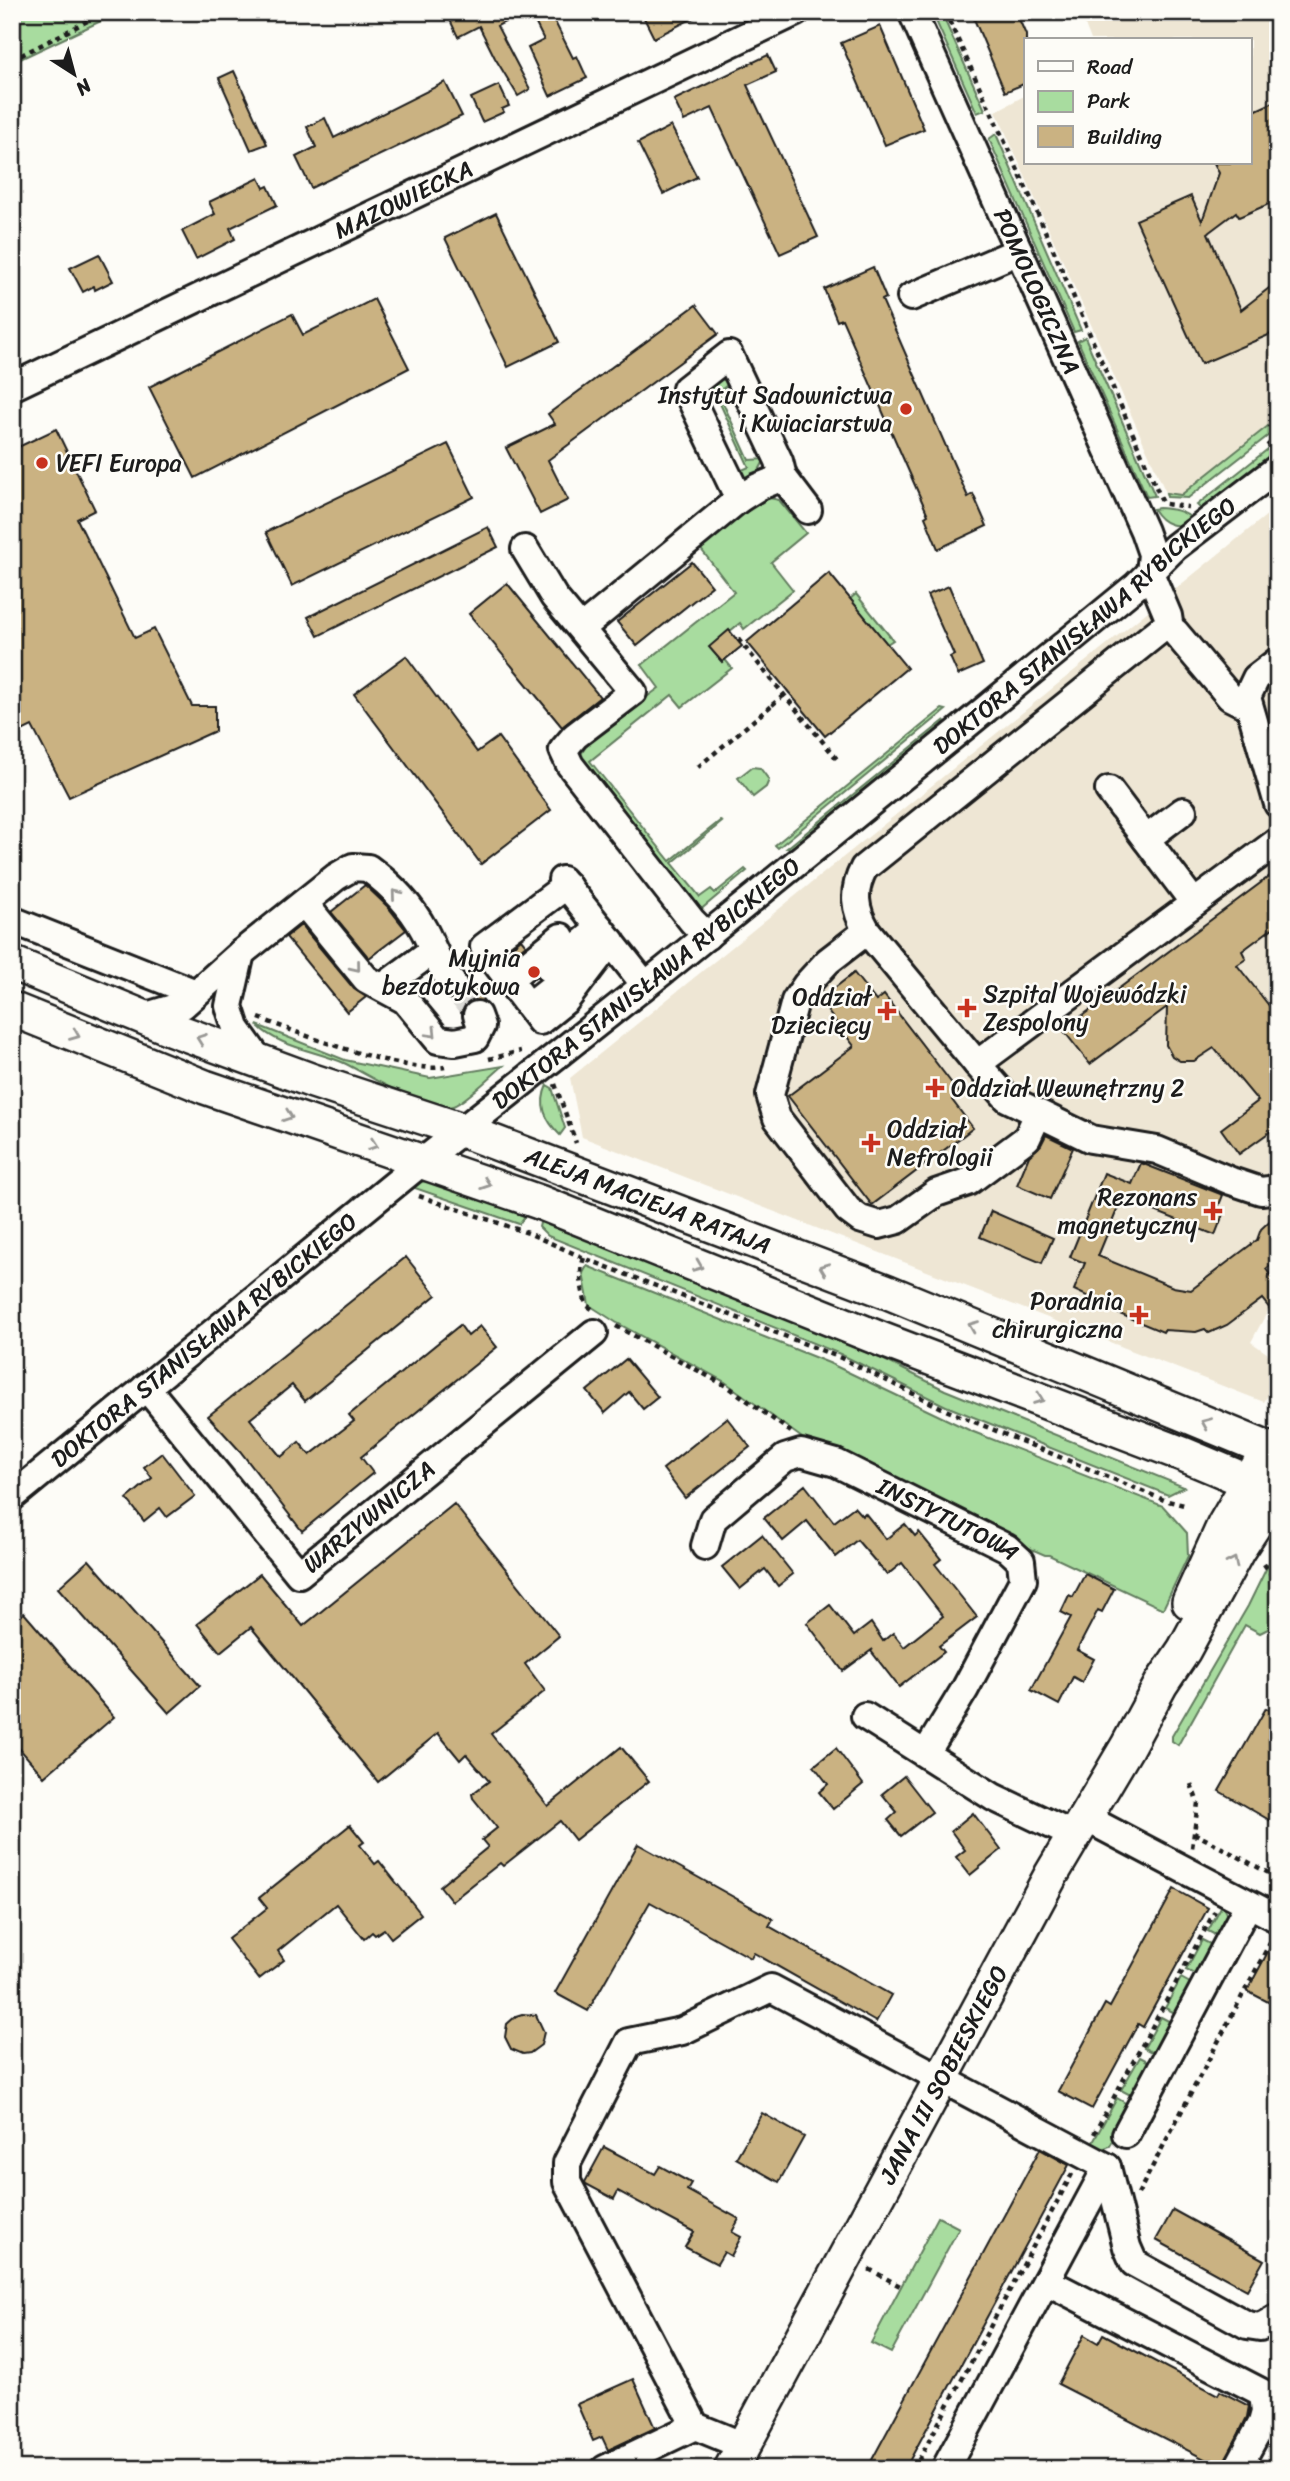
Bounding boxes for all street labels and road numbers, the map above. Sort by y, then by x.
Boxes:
street label: MAZOWIECKA [327,148,480,251]
street label: POMOLOGICZNA [981,201,1092,381]
street label: DOKTORA STANISŁAWA RYBICKIEGO [923,486,1246,766]
street label: DOKTORA STANISŁAWA RYBICKIEGO [482,846,810,1121]
street label: ALEJA MACIEJA RATAJA [518,1134,777,1267]
street label: DOKTORA STANISŁAWA RYBICKIEGO [41,1201,367,1479]
street label: WARZYWNICZA [293,1449,445,1584]
street label: INSTYTUTOWA [869,1465,1030,1571]
street label: JANA III SOBIESKIEGO [867,1957,1020,2193]

